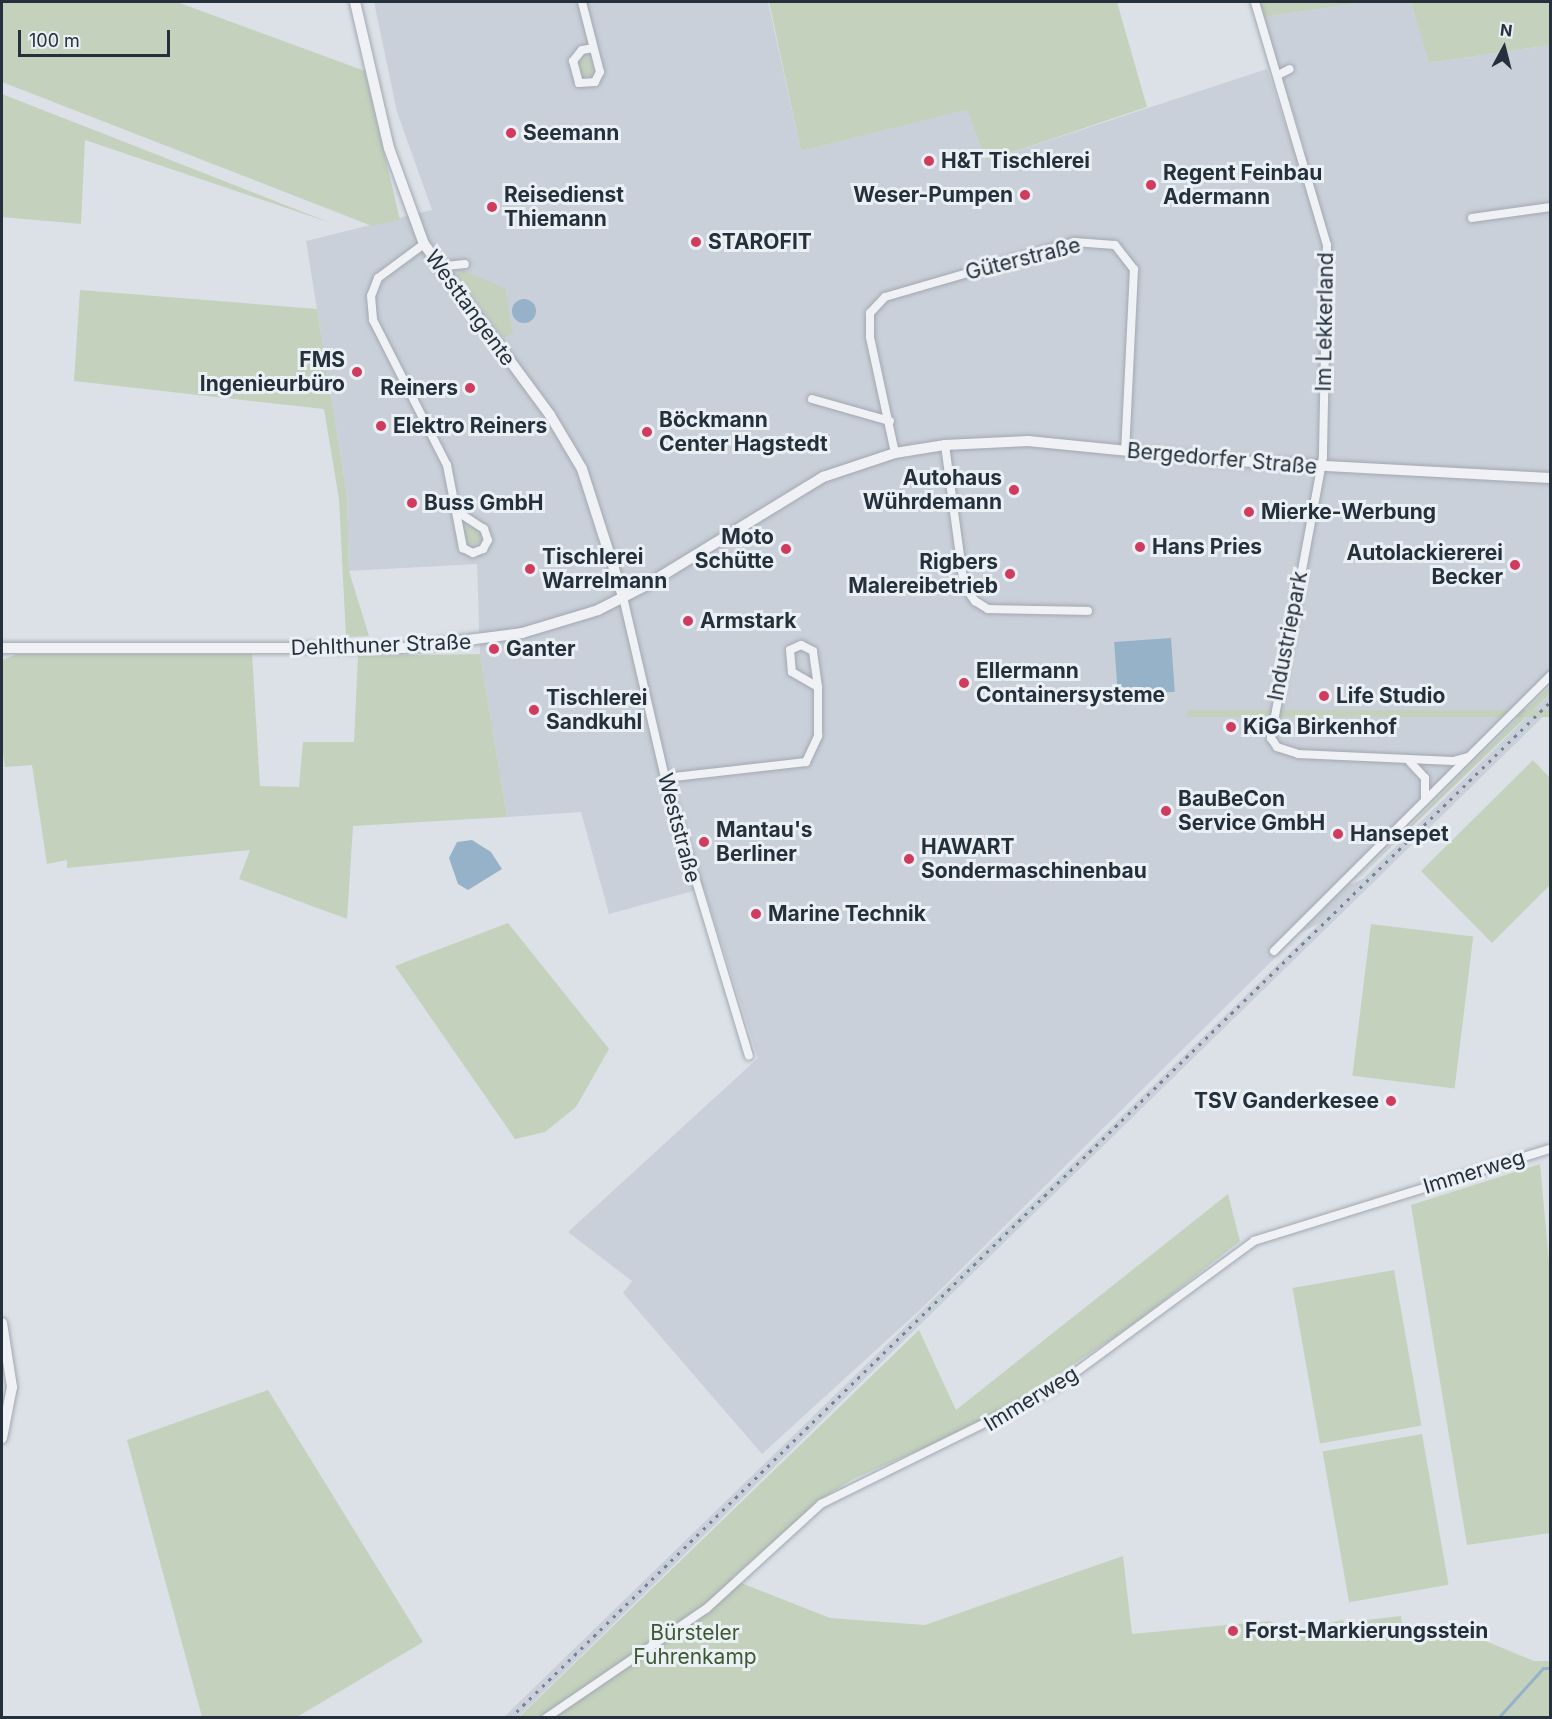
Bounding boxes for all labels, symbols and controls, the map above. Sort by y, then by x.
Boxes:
scale bar [21,18,172,56]
north arrow [1474,18,1534,78]
text: N [1499,19,1513,41]
text: 100 m [29,30,80,51]
place label: Seemann [523,120,619,146]
marker: Seemann [504,126,518,140]
place label: H&T Tischlerei [941,148,1090,174]
marker: H&T Tischlerei [922,154,936,168]
place label: Regent Feinbau Adermann [1163,160,1322,210]
marker: Regent Feinbau Adermann [1144,178,1158,192]
place label: Reisedienst Thiemann [504,182,624,232]
place label: Weser-Pumpen [853,182,1013,208]
marker: Weser-Pumpen [1018,188,1032,202]
marker: Reisedienst Thiemann [485,200,499,214]
place label: STAROFIT [708,229,812,255]
street label: Güterstraße [963,233,1083,285]
marker: STAROFIT [689,235,703,249]
street label: Westtangente [420,245,520,371]
street label: Im Lekkerland [1311,252,1339,392]
place label: FMS Ingenieurbüro [200,347,345,397]
marker: FMS Ingenieurbüro [350,365,364,379]
place label: Reiners [380,375,458,401]
marker: Reiners [463,381,477,395]
place label: Böckmann Center Hagstedt [659,407,828,457]
place label: Elektro Reiners [393,413,547,439]
marker: Elektro Reiners [374,419,388,433]
marker: Böckmann Center Hagstedt [640,425,654,439]
street label: Bergedorfer Straße [1126,438,1318,480]
place label: Autohaus Wührdemann [863,465,1002,515]
marker: Autohaus Wührdemann [1007,483,1021,497]
place label: Buss GmbH [424,490,543,516]
marker: Buss GmbH [405,496,419,510]
place label: Mierke-Werbung [1261,499,1436,525]
marker: Mierke-Werbung [1242,505,1256,519]
place label: Moto Schütte [695,524,774,574]
place label: Hans Pries [1152,534,1262,560]
marker: Hans Pries [1133,540,1147,554]
place label: Autolackiererei Becker [1346,540,1503,590]
marker: Moto Schütte [779,542,793,556]
place label: Tischlerei Warrelmann [542,544,667,594]
place label: Rigbers Malereibetrieb [848,549,998,599]
marker: Autolackiererei Becker [1508,558,1522,572]
marker: Tischlerei Warrelmann [523,562,537,576]
marker: Rigbers Malereibetrieb [1003,567,1017,581]
street label: Industriepark [1263,569,1313,703]
place label: Armstark [700,608,796,634]
marker: Armstark [681,614,695,628]
street label: Dehlthuner Straße [290,629,472,661]
place label: Ganter [506,636,576,662]
marker: Ganter [487,642,501,656]
place label: Ellermann Containersysteme [976,658,1165,708]
marker: Ellermann Containersysteme [957,676,971,690]
place label: Life Studio [1336,683,1445,709]
place label: Tischlerei Sandkuhl [546,685,647,735]
marker: Life Studio [1317,689,1331,703]
marker: Tischlerei Sandkuhl [527,703,541,717]
place label: KiGa Birkenhof [1243,714,1397,740]
marker: KiGa Birkenhof [1224,720,1238,734]
street label: Weststraße [652,770,706,886]
place label: BauBeCon Service GmbH [1178,786,1325,836]
marker: BauBeCon Service GmbH [1159,804,1173,818]
place label: Mantau's Berliner [716,817,813,867]
place label: Hansepet [1350,821,1449,847]
marker: Hansepet [1331,827,1345,841]
place label: HAWART Sondermaschinenbau [921,834,1147,884]
marker: Mantau's Berliner [697,835,711,849]
marker: HAWART Sondermaschinenbau [902,852,916,866]
place label: Marine Technik [768,901,926,927]
marker: Marine Technik [749,907,763,921]
place label: TSV Ganderkesee [1194,1088,1379,1114]
marker: TSV Ganderkesee [1384,1094,1398,1108]
street label: Immerweg [1420,1145,1528,1199]
street label: Immerweg [980,1361,1082,1437]
place label: Forst-Markierungsstein [1245,1618,1488,1644]
park label: Bürsteler Fuhrenkamp [633,1620,757,1670]
marker: Forst-Markierungsstein [1226,1624,1240,1638]

